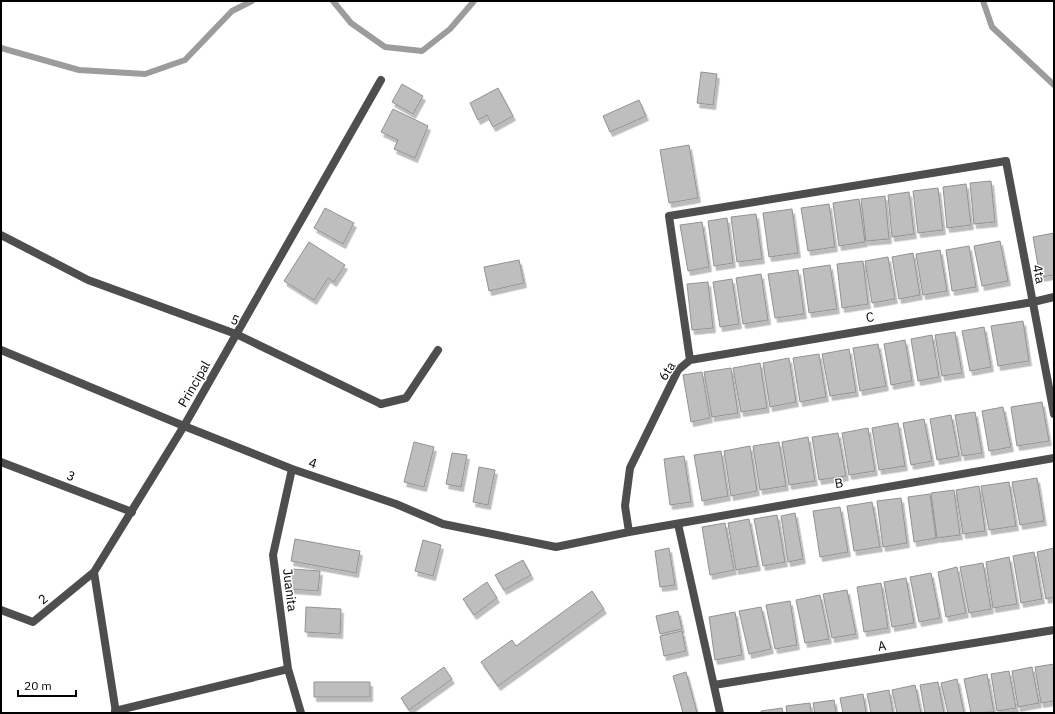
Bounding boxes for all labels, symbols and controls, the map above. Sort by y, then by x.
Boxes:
street label: 4ta [1029,263,1049,285]
street label: C [865,308,875,326]
street label: 5 [228,311,242,329]
street label: Principal [174,357,214,410]
street label: 6ta [655,358,679,384]
street label: 4 [307,454,320,472]
street label: 3 [64,467,78,485]
street label: B [833,474,845,492]
street label: Juanita [279,568,301,612]
street label: 2 [35,590,51,608]
street label: A [877,637,888,655]
scale bar [18,672,76,698]
text: 20 m [24,678,52,693]

